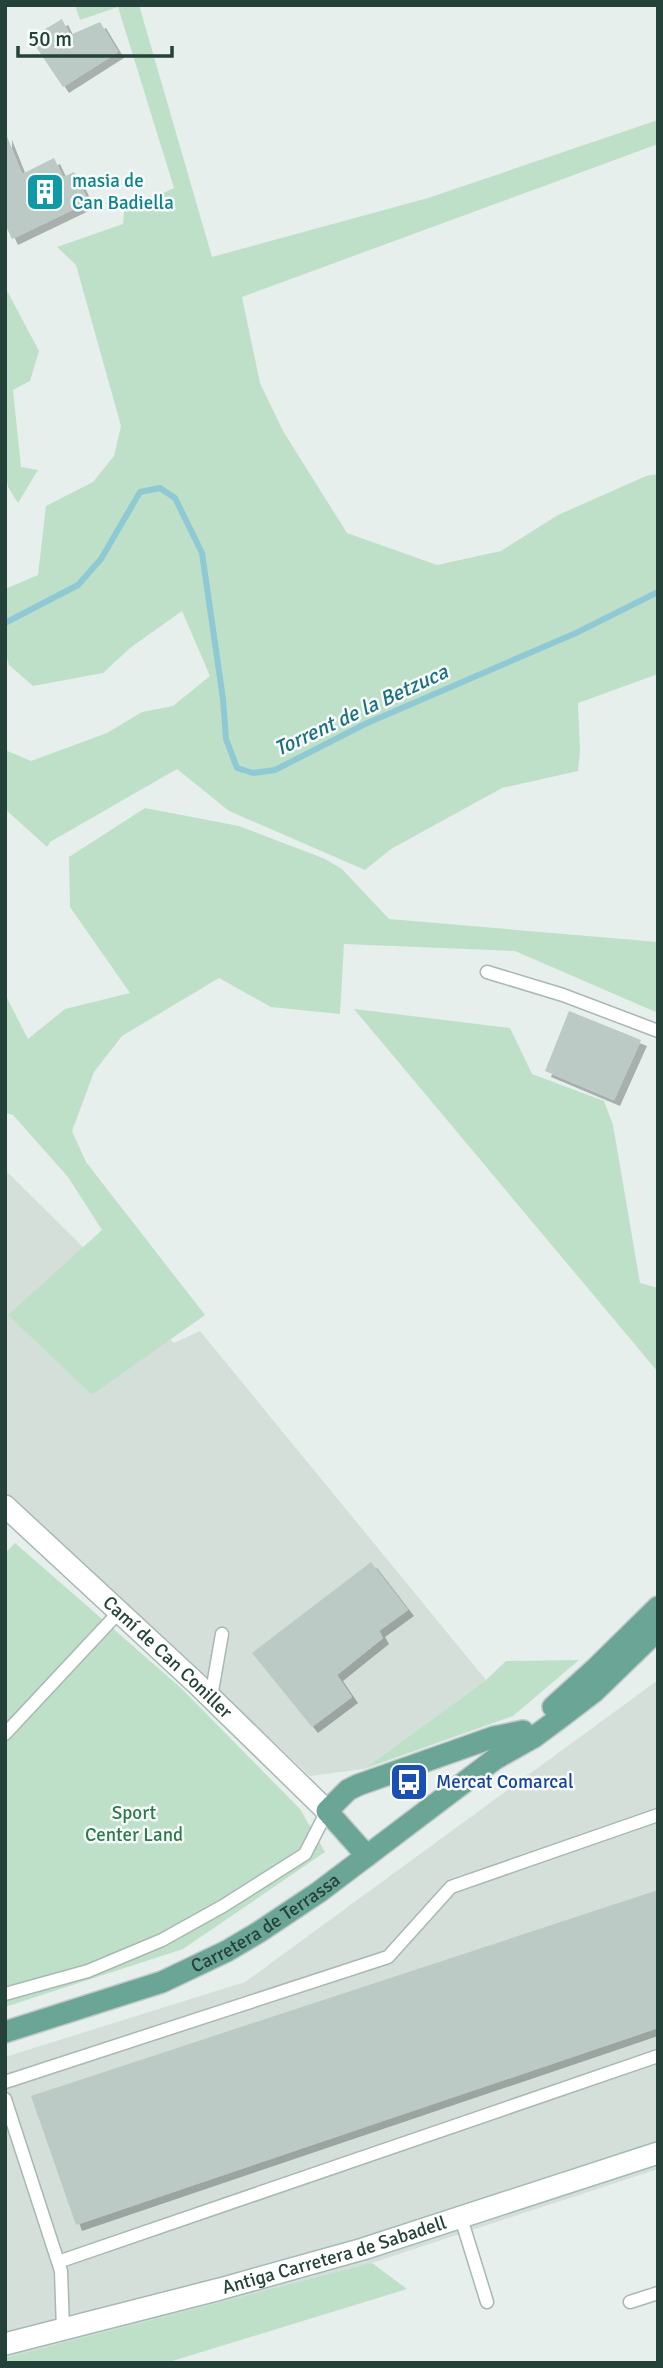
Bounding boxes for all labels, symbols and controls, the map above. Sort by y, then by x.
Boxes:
scale bar [18,14,172,58]
text: 50 m [28,26,72,52]
place label: masia de Can Badiella [72,169,174,215]
building icon: masia de Can Badiella [24,171,66,213]
water label: Torrent de la Betzuca [270,658,453,762]
street label: Camí de Can Coniller [98,1591,237,1724]
bus stop icon: Mercat Comarcal [388,1761,430,1803]
place label: Mercat Comarcal [436,1770,574,1794]
park label: Sport Center Land [85,1801,183,1847]
street label: Carretera de Terrassa [187,1868,345,1978]
street label: Antiga Carretera de Sabadell [219,2211,449,2300]

